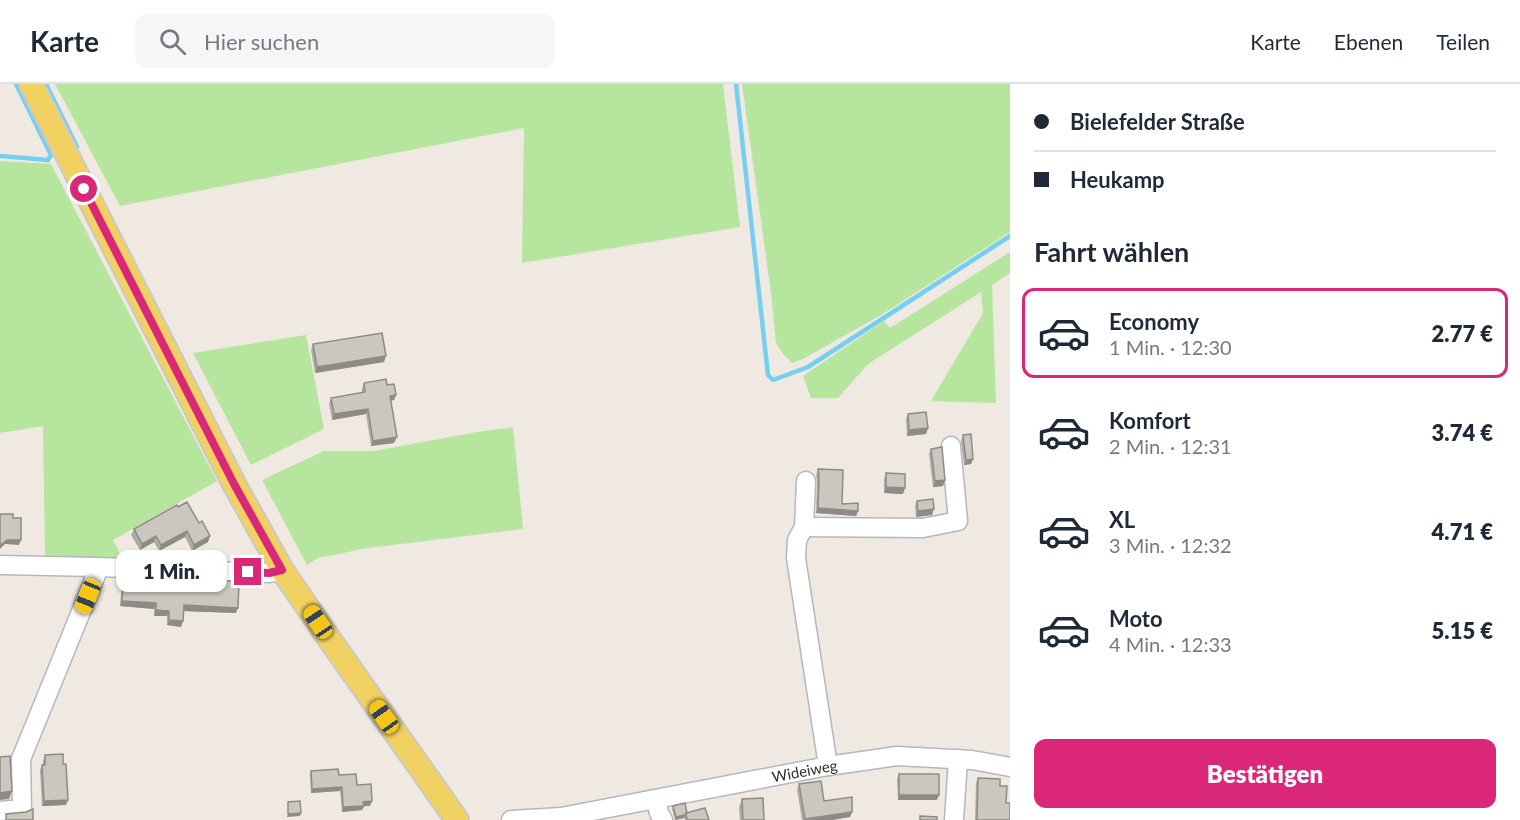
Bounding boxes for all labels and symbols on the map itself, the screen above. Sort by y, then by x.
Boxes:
route start [70,175,97,202]
callout: 1 Min. [116,551,227,593]
route end [234,558,261,585]
car [73,576,103,616]
car [300,602,336,642]
car [366,697,402,737]
street label: Wideiweg [770,756,839,786]

